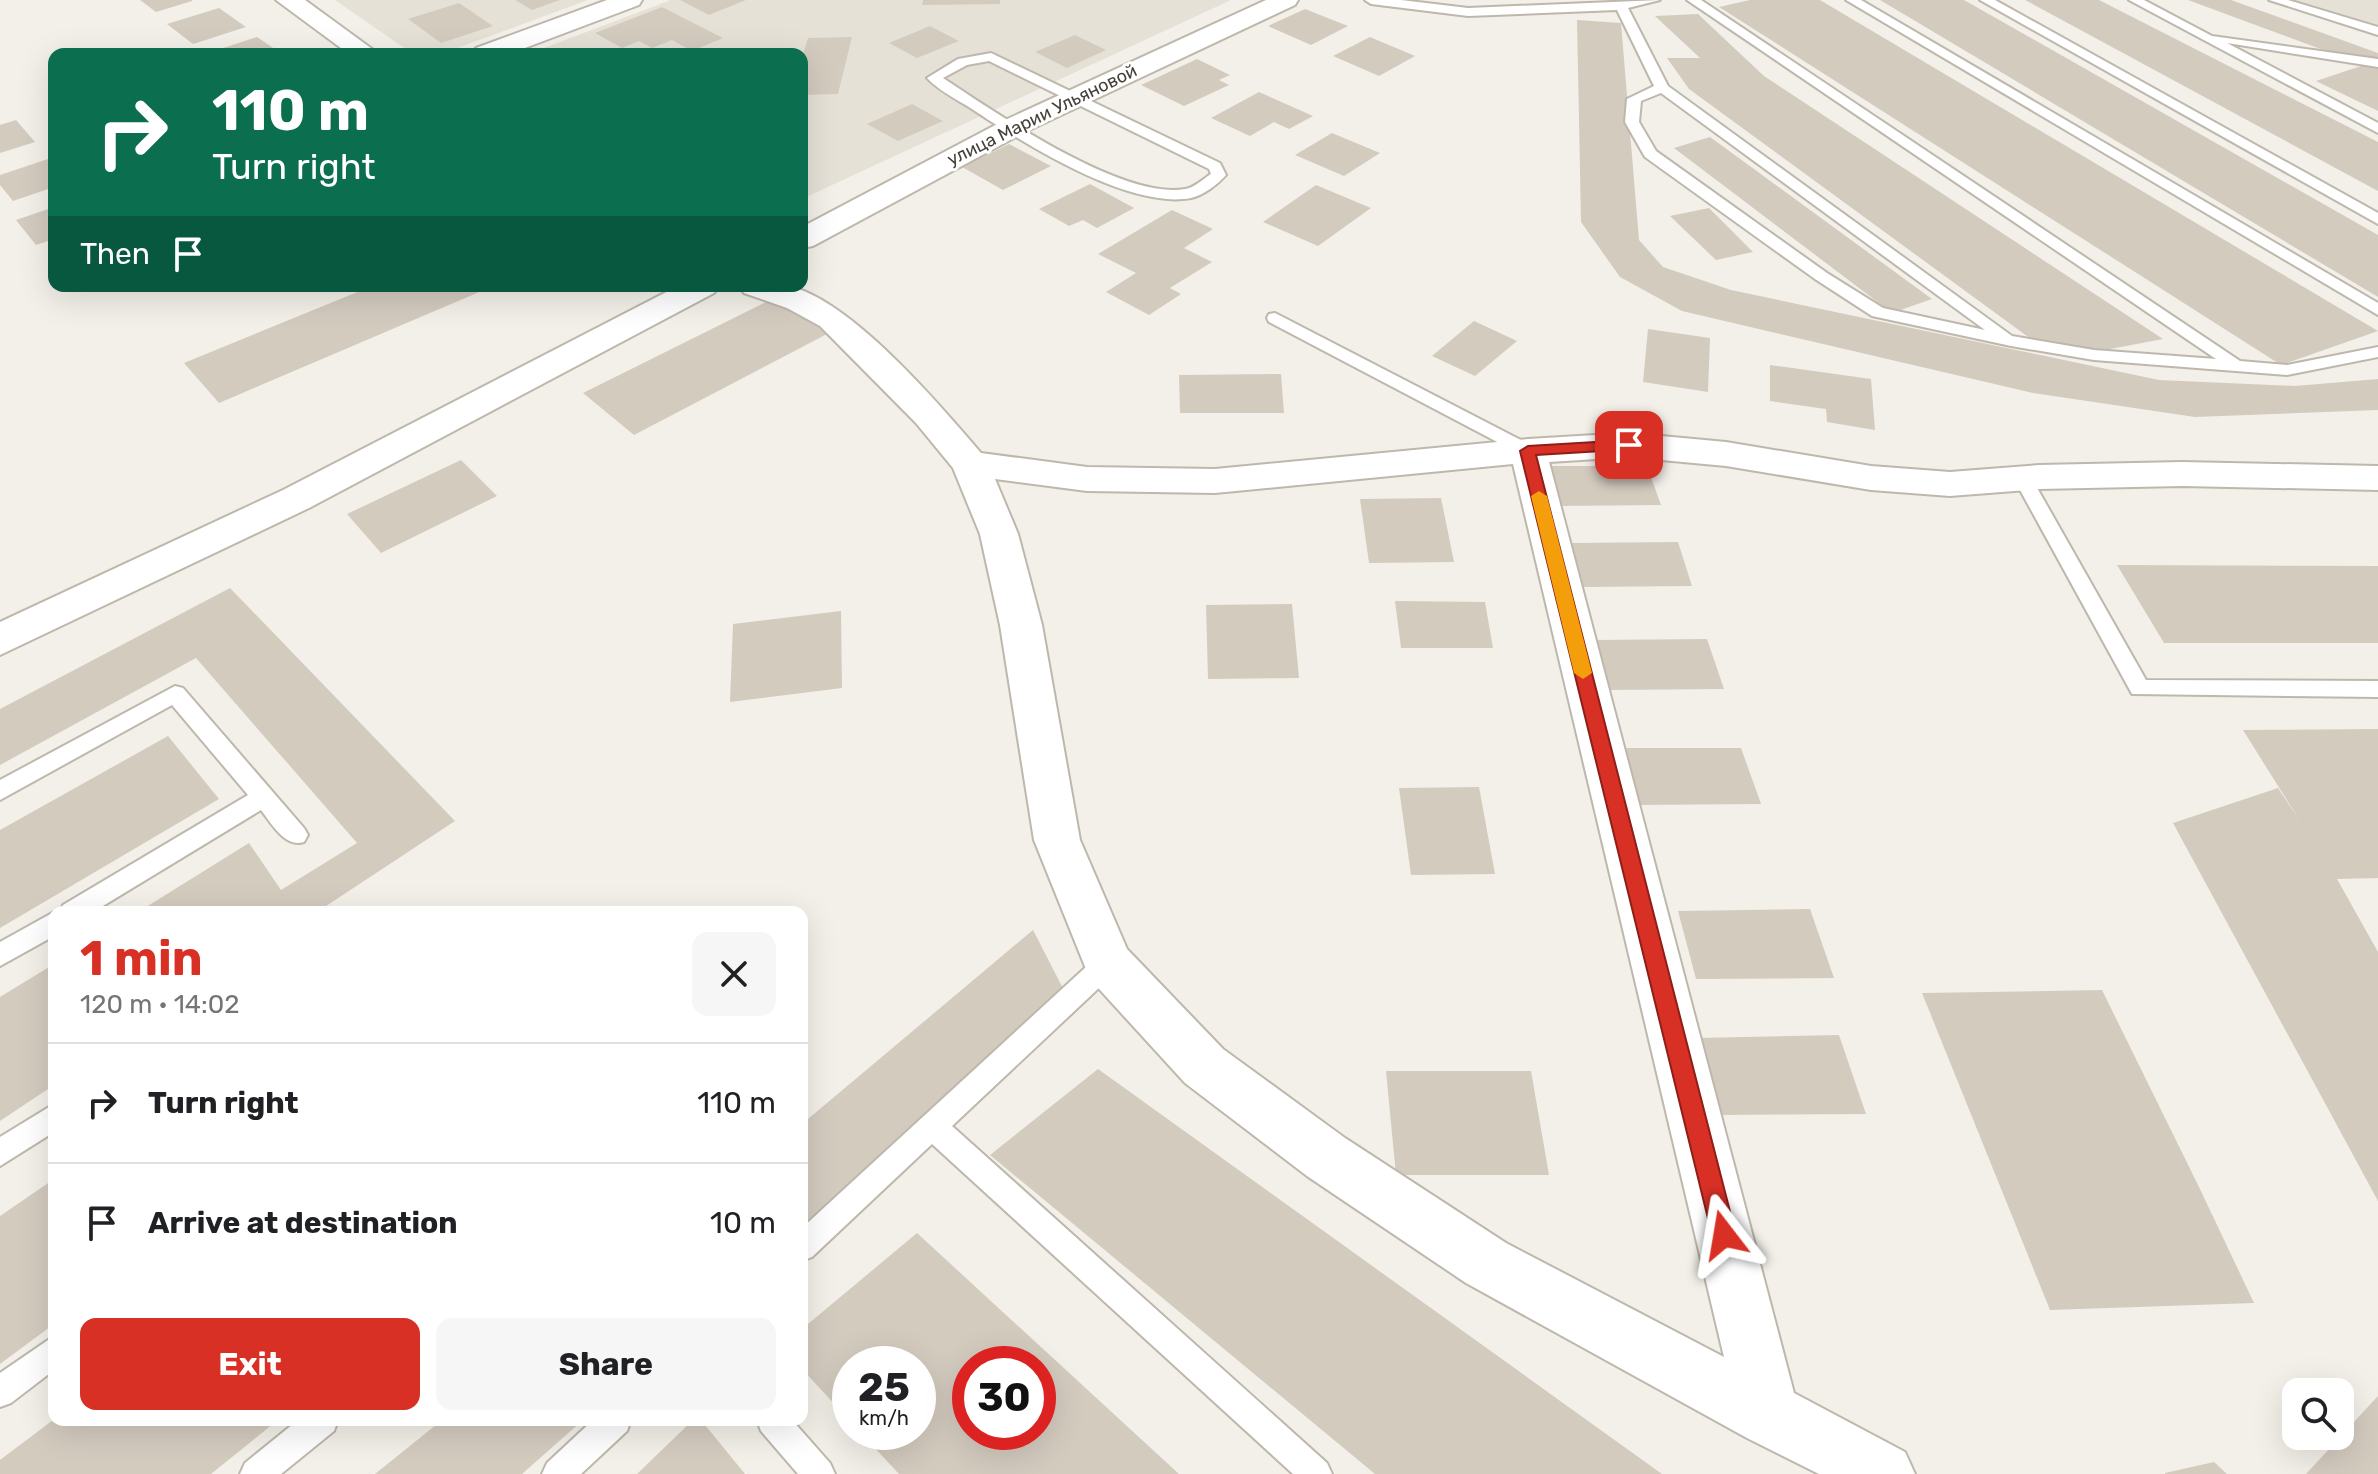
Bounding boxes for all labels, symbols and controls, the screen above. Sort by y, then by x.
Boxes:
street label: улица Марии Ульяновой [943,59,1141,171]
text: 110 m [212,78,369,144]
icon: right [80,80,184,184]
text: Turn right [212,145,376,188]
icon: arrive [166,232,210,276]
text: Then [80,236,150,272]
pin [1595,411,1663,479]
icon: arrive [1607,423,1651,467]
text: 1 min [80,930,203,987]
button: close [692,932,776,1016]
text: 120 m · 14:02 [80,989,239,1020]
icon: right [80,1081,124,1125]
text: Turn right [148,1085,299,1121]
text: 110 m [697,1085,776,1121]
position arrow [1682,1193,1766,1277]
icon: arrive [80,1201,124,1245]
text: Arrive at destination [148,1205,458,1241]
text: 10 m [710,1205,776,1241]
button: Exit [80,1318,420,1410]
button: Share [436,1318,776,1410]
speed limit sign: 30 [952,1346,1056,1450]
text: 25 [858,1364,910,1411]
map controls [2282,1378,2354,1450]
button: search [2282,1378,2354,1450]
text: km/h [859,1406,909,1430]

